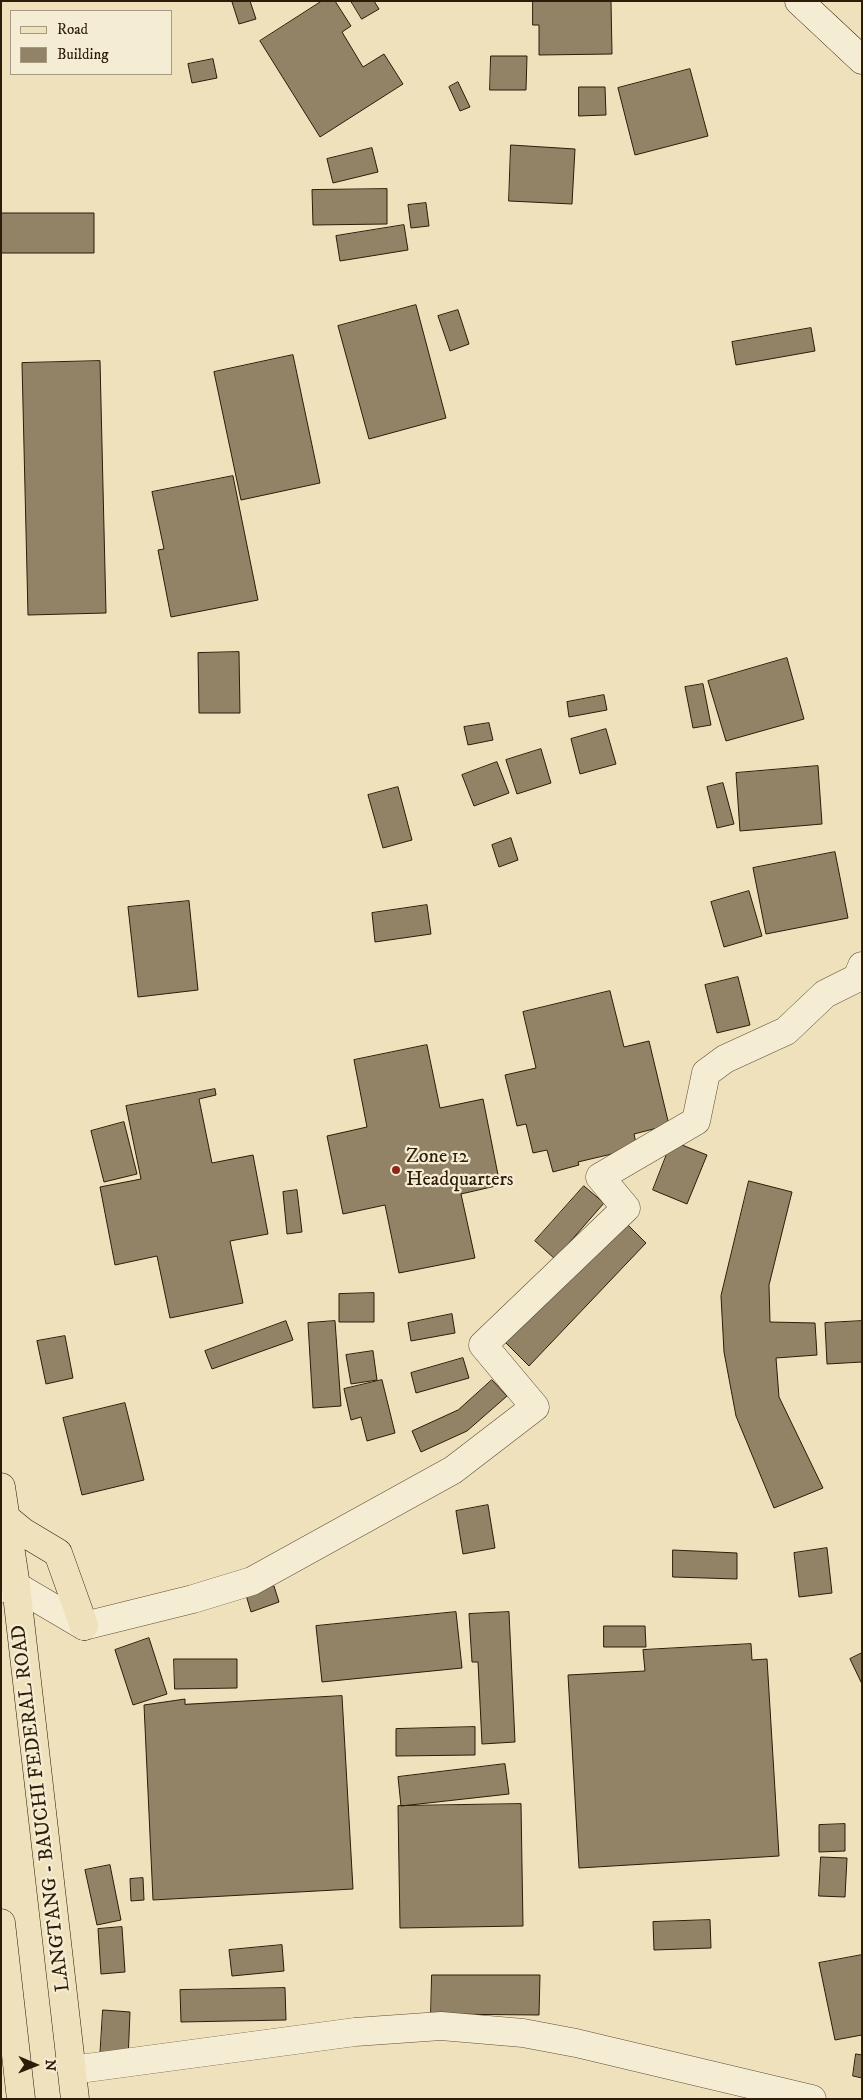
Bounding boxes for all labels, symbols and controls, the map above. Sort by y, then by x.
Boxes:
legend [10,10,172,75]
text: Road [57,20,88,39]
text: Building [57,45,109,64]
place label: Zone 12 Headquarters [406,1146,514,1193]
marker: Zone 12 Headquarters [390,1164,402,1176]
street label: LANGTANG - BAUCHI FEDERAL ROAD [8,1623,76,1993]
north arrow [10,2040,60,2090]
text: N [41,2059,59,2071]

